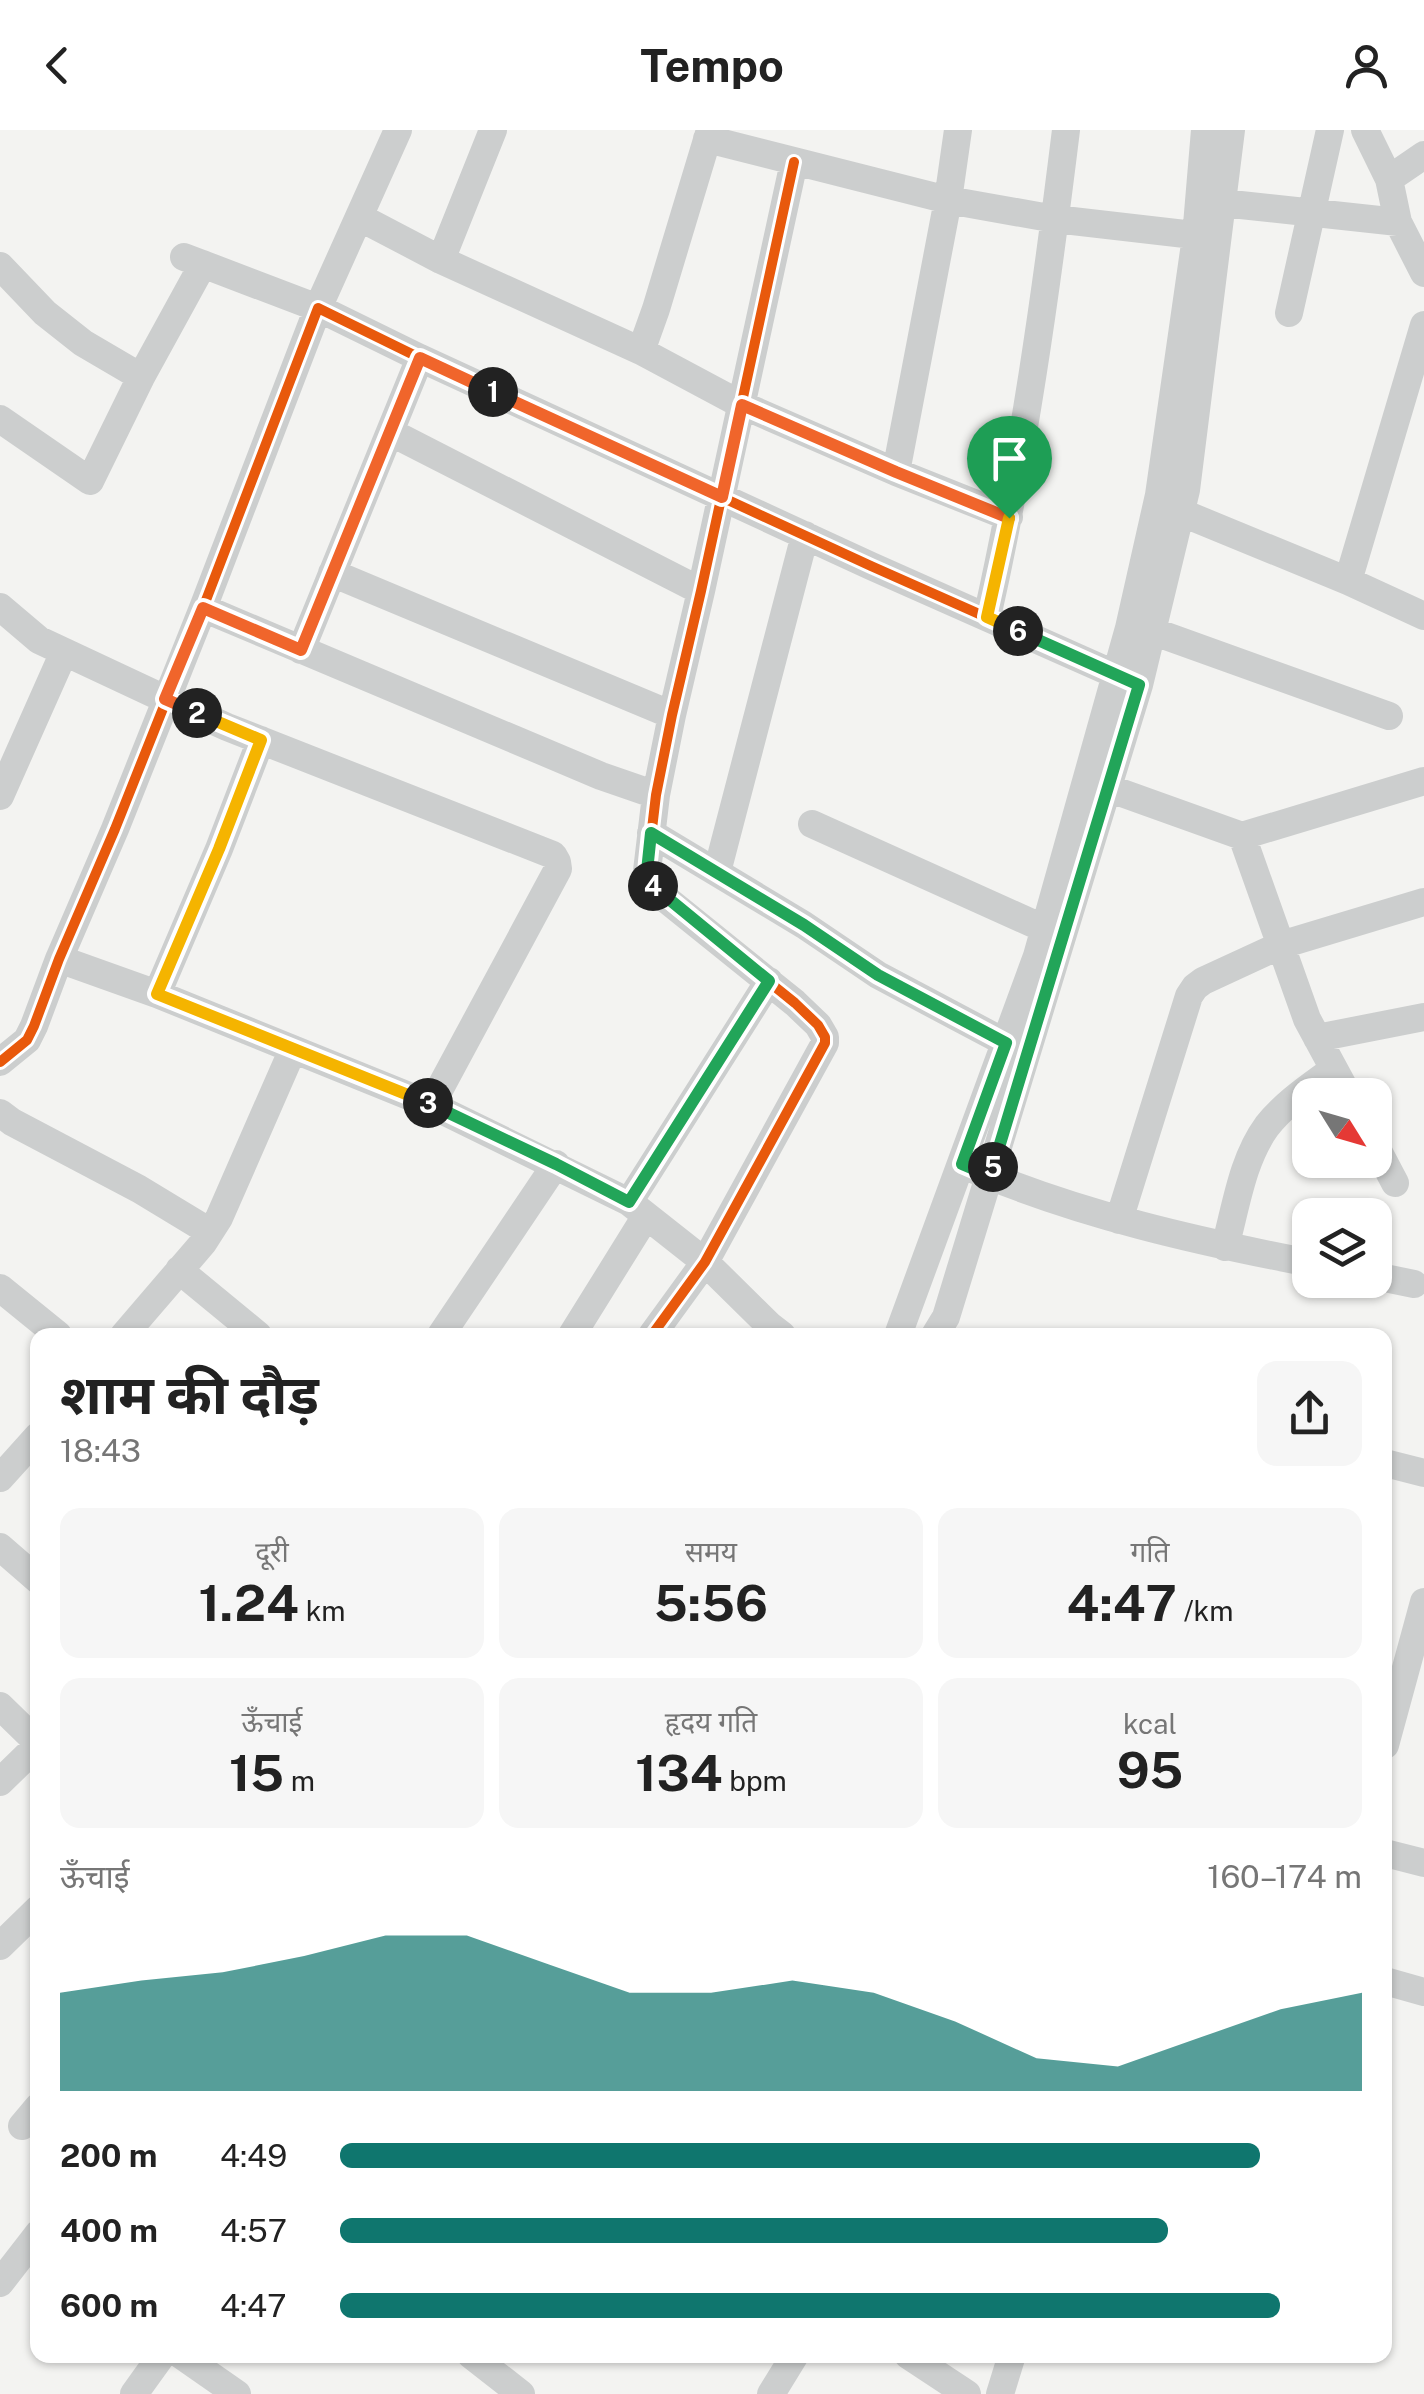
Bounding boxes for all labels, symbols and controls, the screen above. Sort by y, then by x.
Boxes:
icon: back [30,38,85,93]
icon: person [1339,38,1394,93]
text: Tempo [640,39,784,92]
pin: 1 [468,367,518,417]
text: 1 [487,375,499,408]
pin [967,416,1052,519]
icon: arrive [982,431,1037,486]
pin: 6 [993,606,1043,656]
text: 6 [1009,614,1027,647]
pin: 2 [172,688,222,738]
text: 2 [188,696,206,729]
pin: 4 [628,861,678,911]
text: 4 [644,869,662,902]
pin: 3 [403,1078,453,1128]
north arrow [1292,1078,1392,1178]
map controls [1292,1078,1392,1298]
text: 3 [419,1086,437,1119]
pin: 5 [968,1142,1018,1192]
text: 5 [984,1150,1002,1183]
button: layers [1292,1198,1392,1298]
button: share [1257,1361,1362,1466]
text: शाम की दौड़ [60,1362,319,1426]
text: 18:43 [60,1432,141,1469]
text: दूरी [255,1535,289,1568]
text: समय [685,1535,737,1568]
text: गति [1131,1535,1169,1568]
text: 1.24 [198,1573,299,1632]
text: 5:56 [654,1573,768,1632]
text: 4:47 [1067,1573,1177,1632]
text: km [299,1594,346,1627]
text: /km [1177,1594,1233,1627]
text: ऊँचाई [242,1705,302,1738]
text: हृदय गति [665,1705,757,1738]
text: kcal [1123,1707,1177,1740]
text: 95 [1117,1740,1183,1799]
text: 15 [229,1743,284,1802]
text: 134 [635,1743,722,1802]
text: m [284,1764,315,1797]
text: bpm [722,1764,787,1797]
text: ऊँचाई [60,1858,129,1895]
text: 160–174 m [1207,1858,1362,1895]
text: 200 m [60,2137,157,2174]
text: 4:49 [220,2137,287,2174]
text: 400 m [60,2212,158,2249]
text: 4:57 [220,2212,287,2249]
text: 600 m [60,2287,158,2324]
text: 4:47 [220,2287,286,2324]

